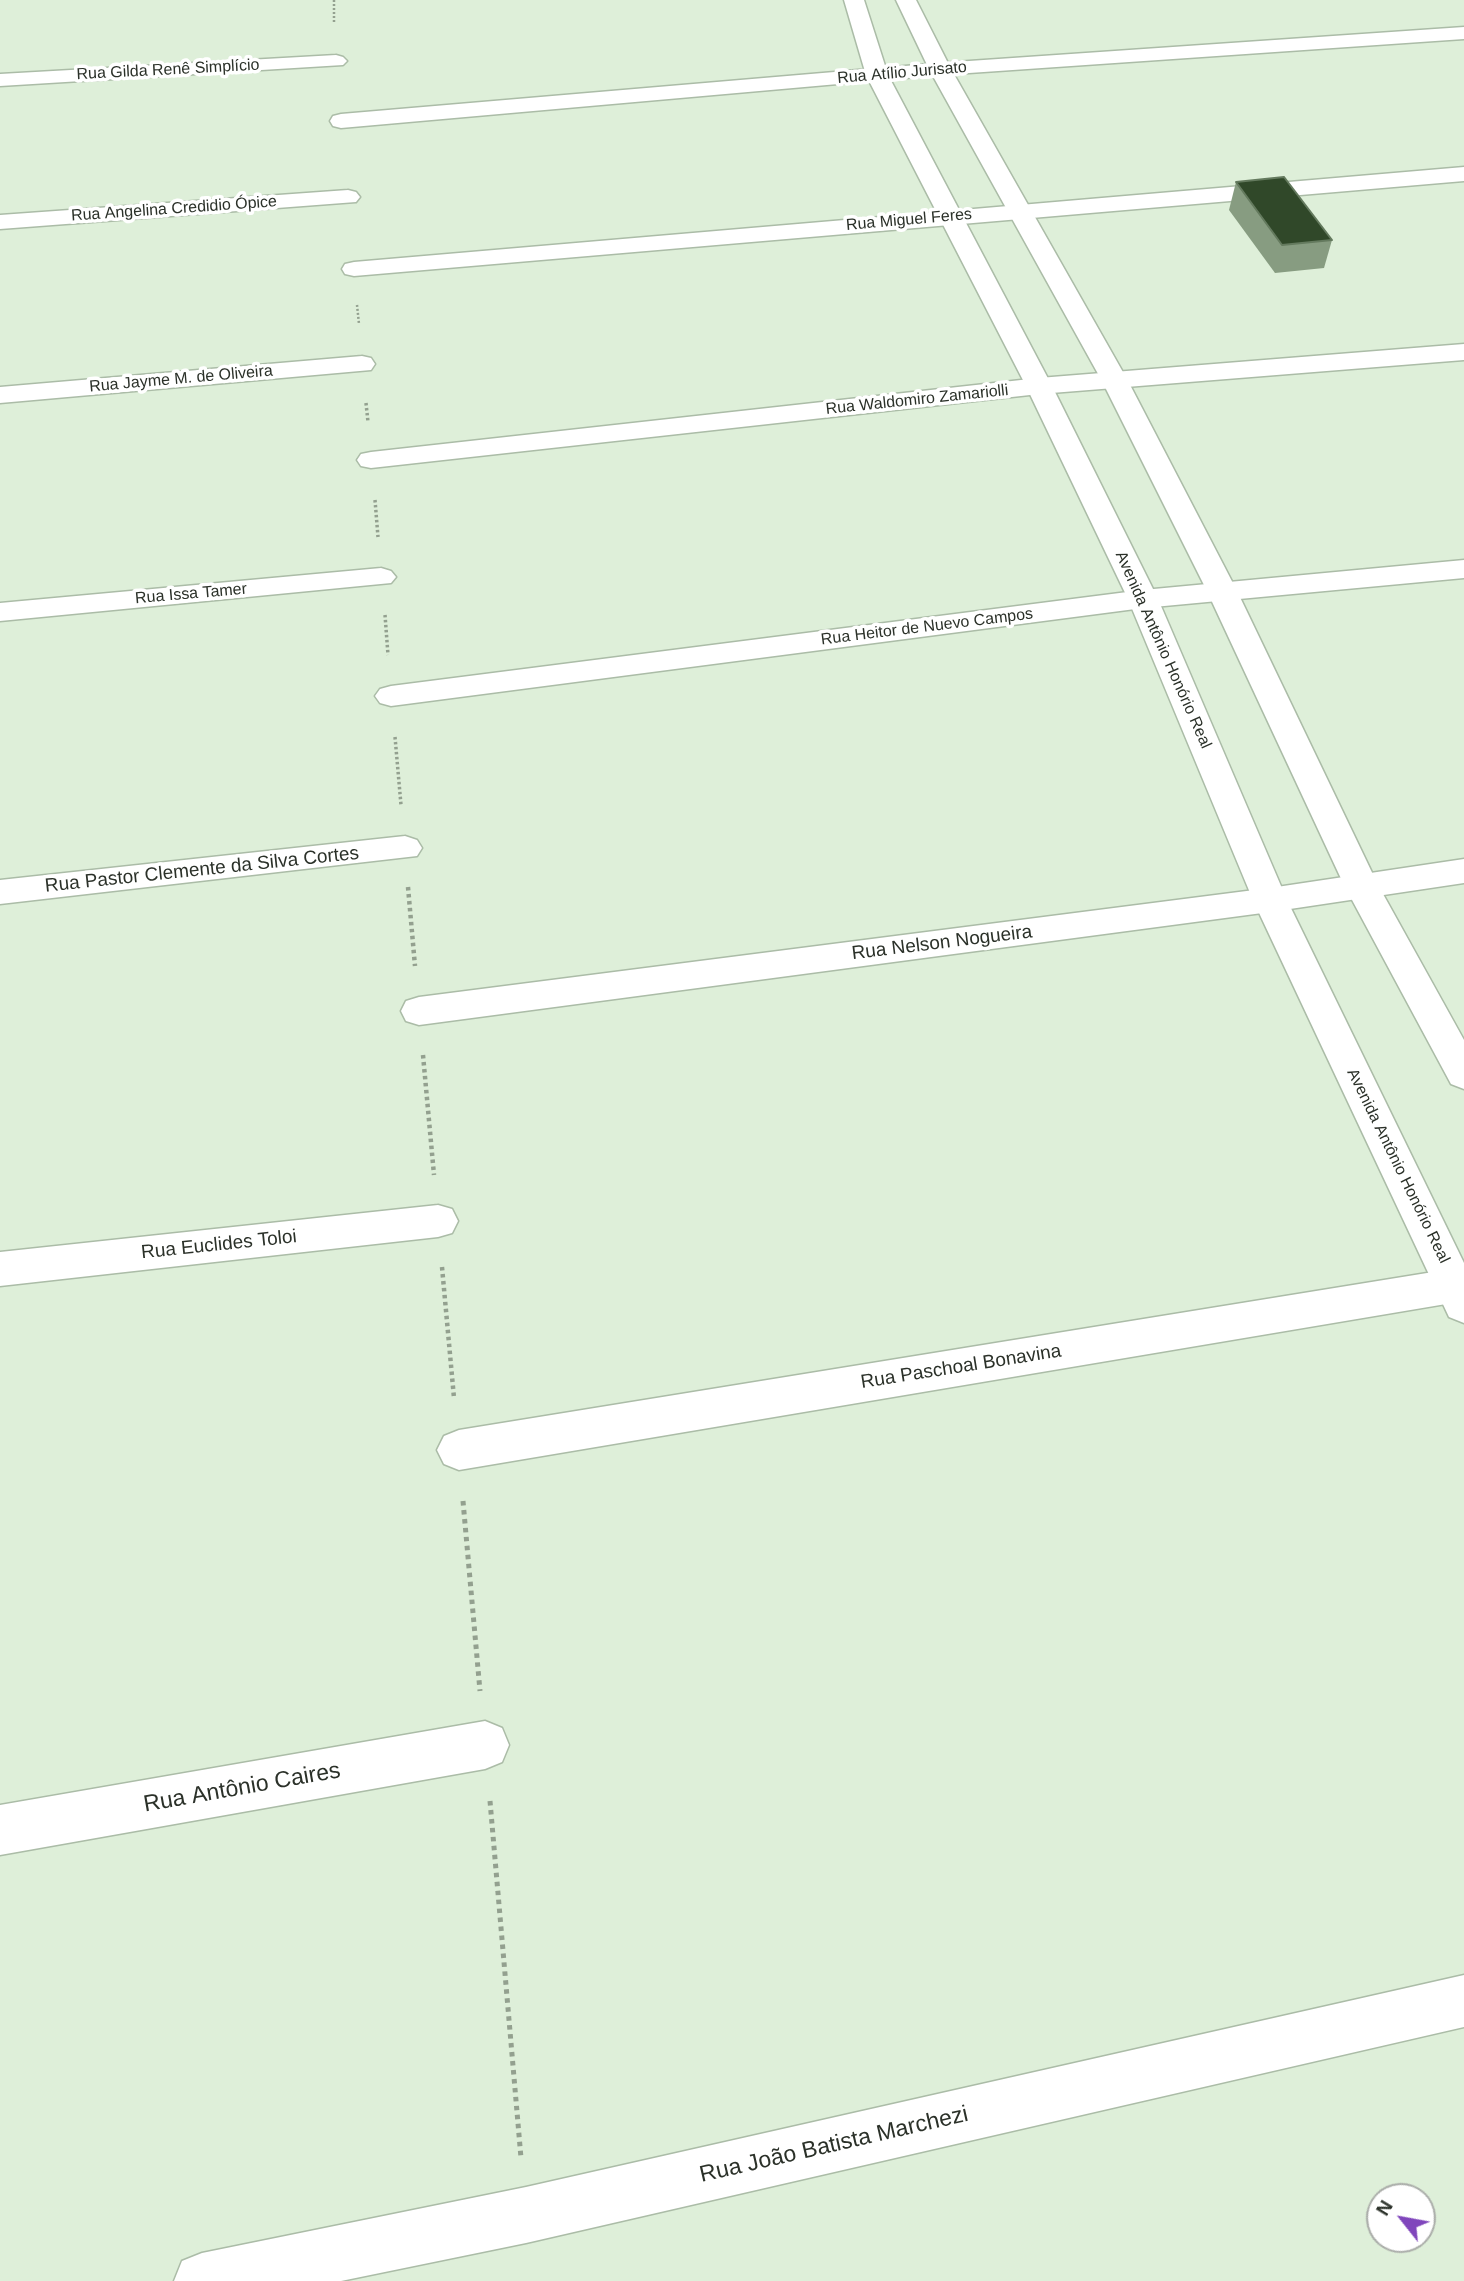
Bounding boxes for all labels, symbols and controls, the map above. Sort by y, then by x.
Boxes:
street label: Rua Gilda Renê Simplício [76,56,260,84]
street label: Rua Atílio Jurisato [836,58,968,88]
street label: Rua Angelina Credidio Ópice [70,192,278,226]
street label: Rua Miguel Feres [845,205,973,235]
street label: Rua Jayme M. de Oliveira [88,361,274,397]
street label: Rua Waldomiro Zamariolli [825,381,1009,419]
street label: Avenida Antônio Honório Real [1111,548,1215,752]
street label: Rua Issa Tamer [134,580,248,608]
street label: Rua Heitor de Nuevo Campos [820,604,1034,650]
street label: Rua Pastor Clemente da Silva Cortes [44,842,360,898]
street label: Rua Nelson Nogueira [850,921,1034,965]
street label: Avenida Antônio Honório Real [1342,1066,1454,1266]
street label: Rua Euclides Toloi [140,1225,298,1265]
street label: Rua Paschoal Bonavina [859,1340,1063,1394]
street label: Rua Antônio Caires [141,1757,343,1819]
street label: Rua João Batista Marchezi [697,2101,971,2189]
north arrow [1366,2183,1436,2253]
text: N [1372,2197,1397,2219]

